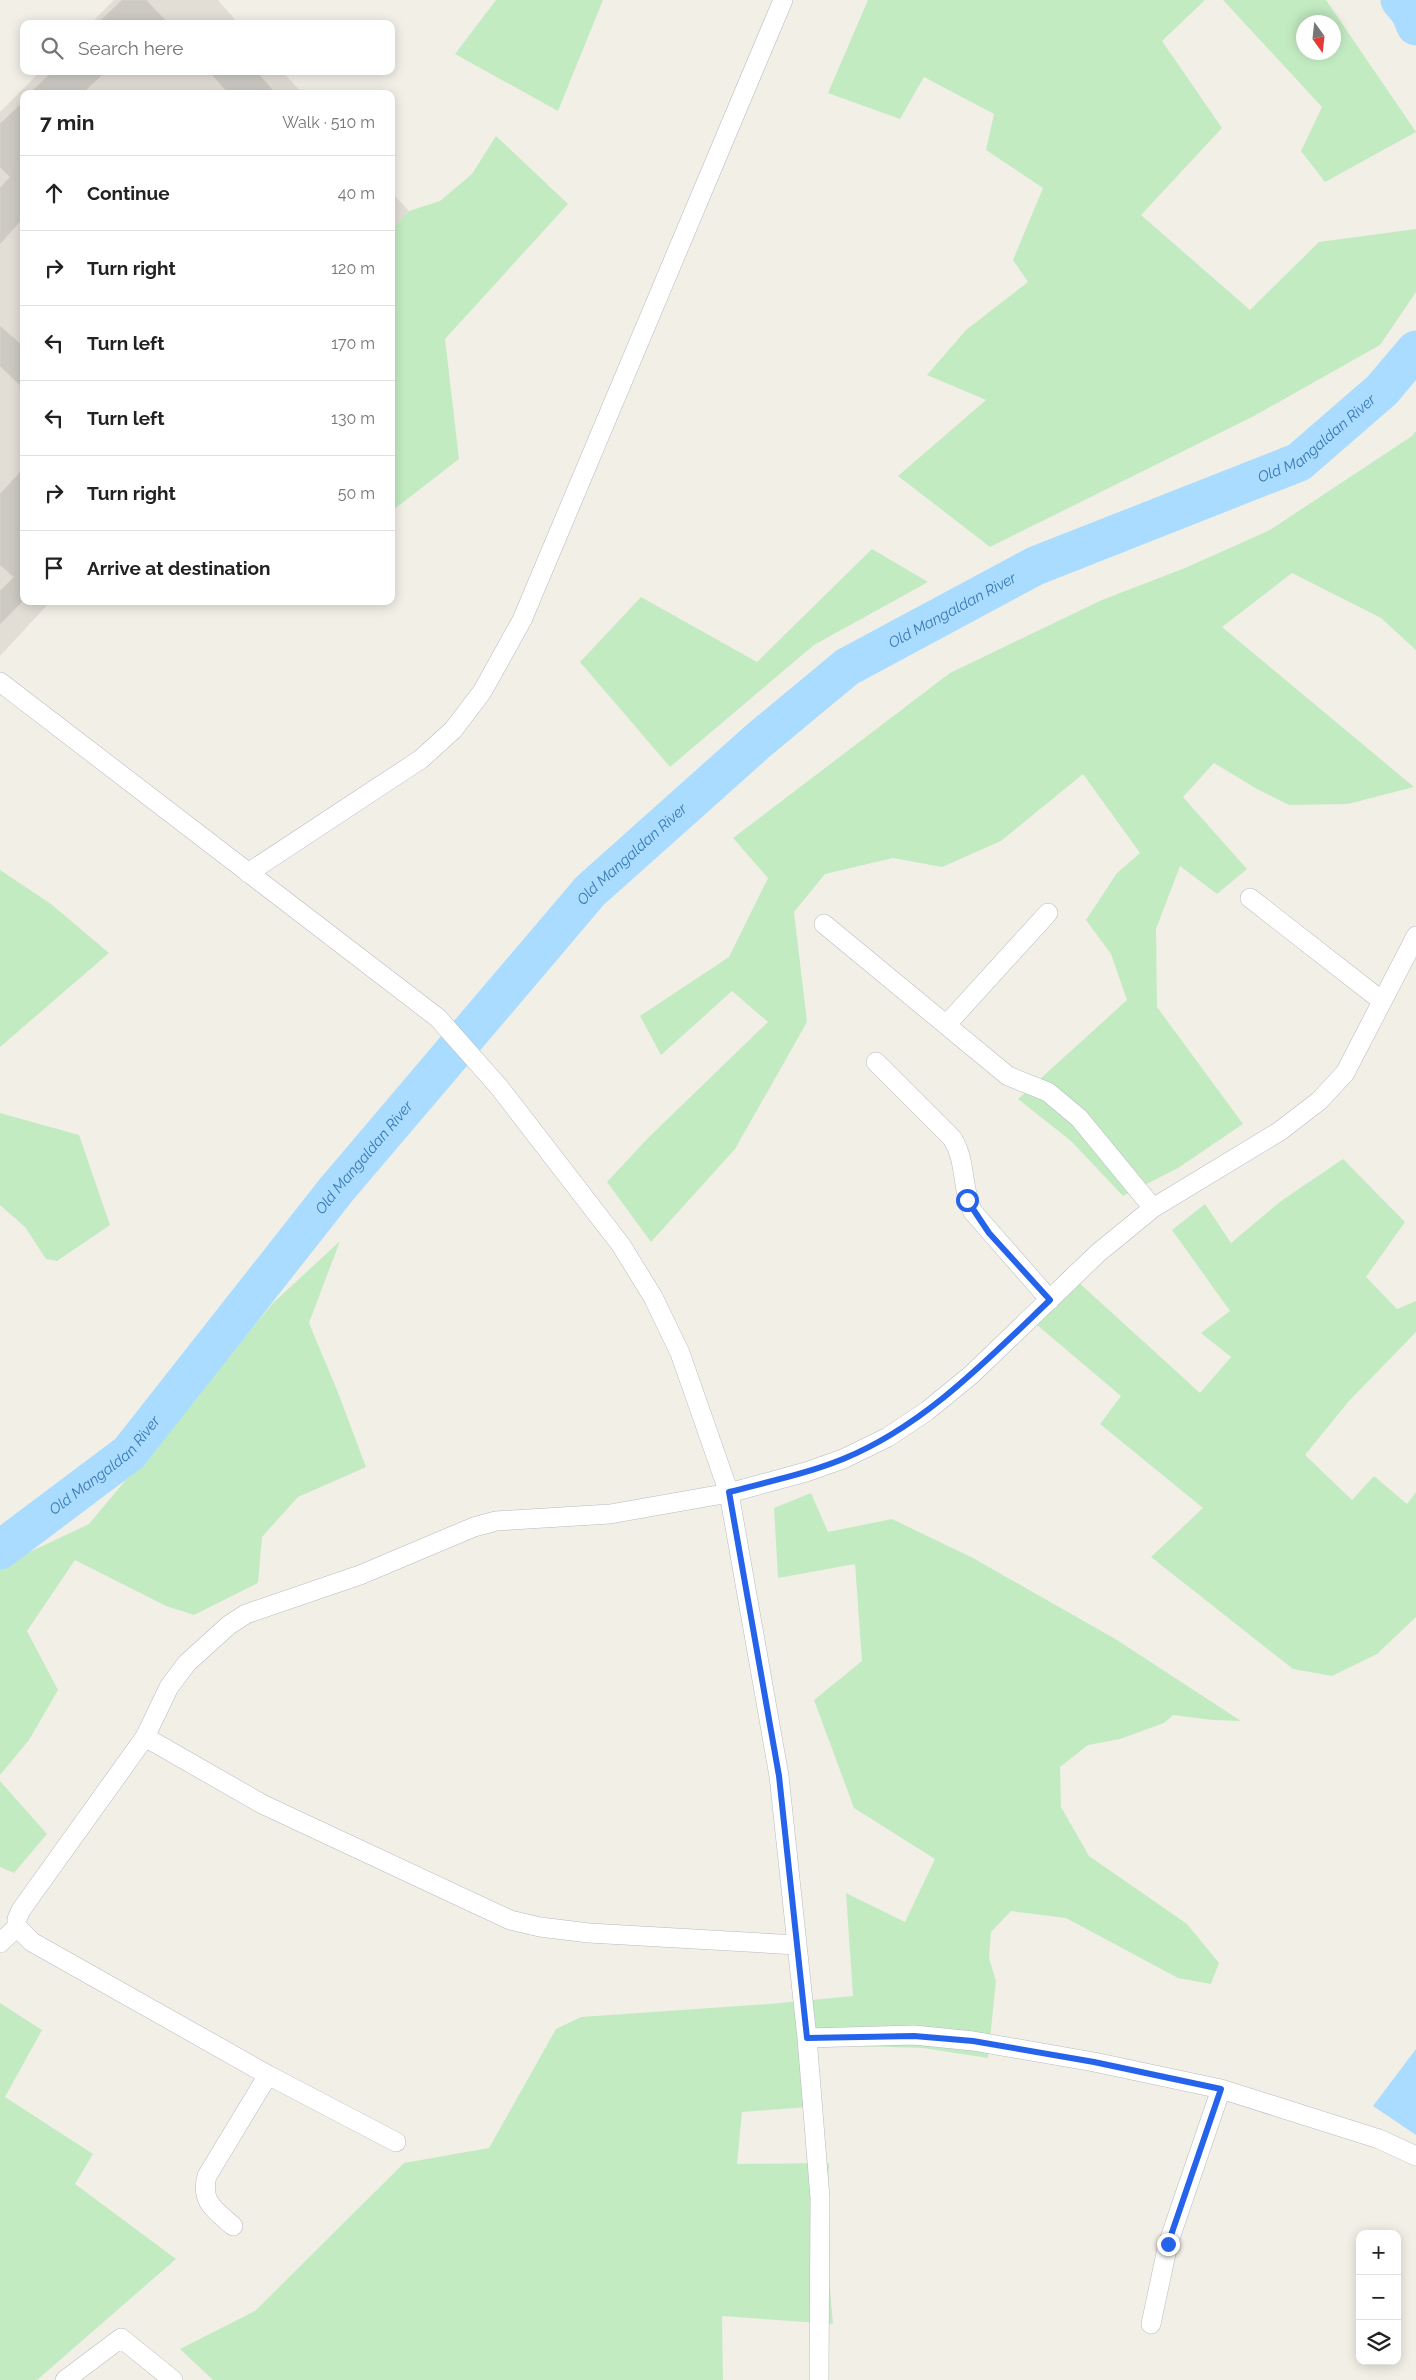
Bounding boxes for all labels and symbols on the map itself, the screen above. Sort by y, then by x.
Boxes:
north arrow [1296,15,1341,60]
water label: Old Mangaldan River [1255,390,1380,486]
water label: Old Mangaldan River [885,568,1020,652]
water label: Old Mangaldan River [573,799,691,909]
water label: Old Mangaldan River [311,1097,417,1218]
route start [956,1189,979,1212]
water label: Old Mangaldan River [46,1412,164,1519]
route end [1157,2233,1180,2256]

